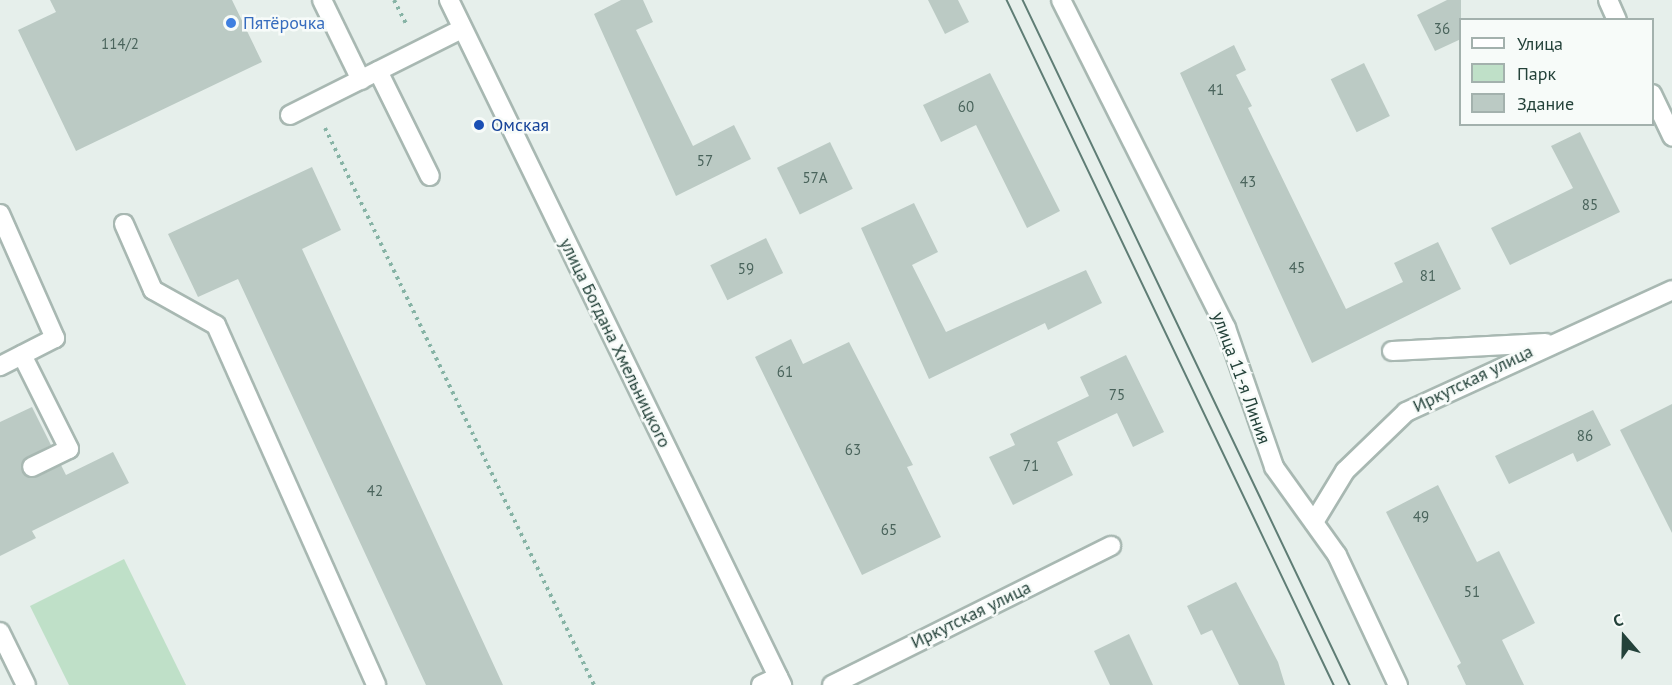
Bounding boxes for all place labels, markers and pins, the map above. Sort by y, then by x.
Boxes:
place label: Пятёрочка [243,12,325,34]
marker: Пятёрочка [224,16,238,30]
place label: Омская [491,114,549,136]
marker: Омская [472,118,486,132]

